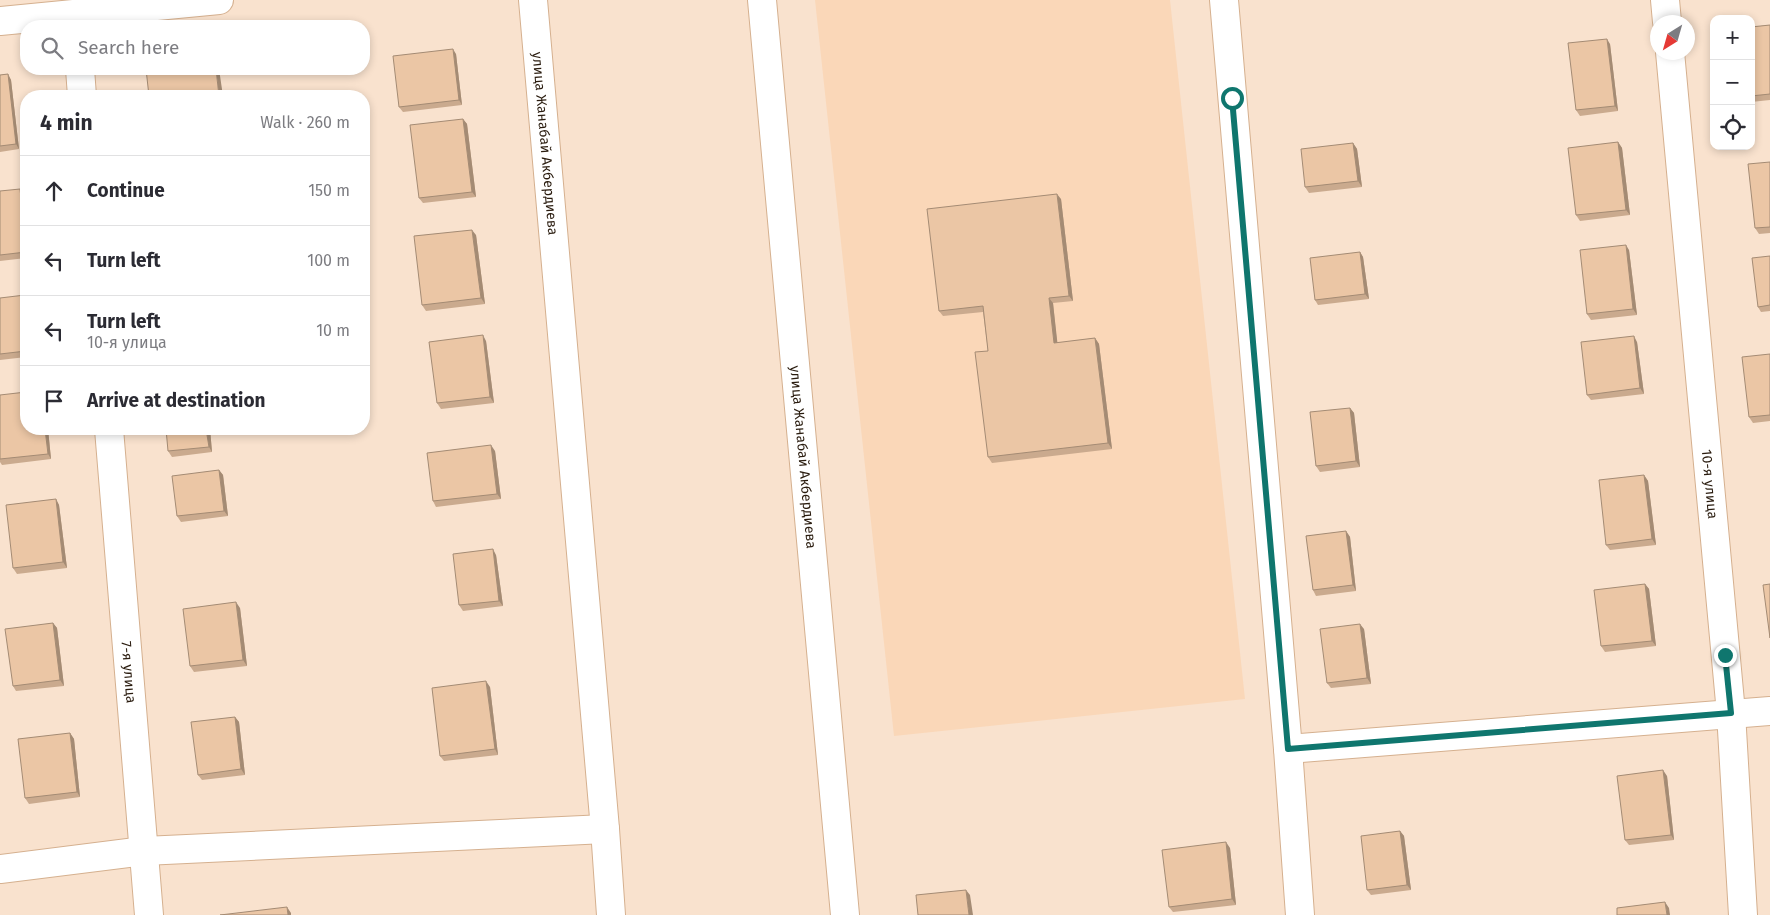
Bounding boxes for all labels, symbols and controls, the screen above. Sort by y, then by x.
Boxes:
north arrow [1650,15,1695,60]
map controls [1710,15,1755,150]
button: + [1710,15,1755,60]
search box [20,20,370,75]
icon: search [38,34,66,62]
text: Search here [78,36,179,59]
street label: улица Жанабай Акбердиева [529,51,561,236]
button: − [1710,60,1755,105]
route start [1221,87,1244,110]
button: locate [1710,105,1755,150]
text: 4 min [40,110,93,136]
text: Walk · 260 m [260,113,350,132]
icon: ahead [40,177,68,205]
text: Continue [87,179,165,202]
text: 150 m [308,181,350,200]
icon: left [40,247,68,275]
text: Turn left [87,249,161,272]
text: 100 m [307,251,350,270]
text: Turn left [87,310,161,333]
icon: left [40,317,68,345]
text: 10 m [316,321,350,340]
text: 10-я улица [87,333,167,352]
street label: улица Жанабай Акбердиева [786,365,820,550]
icon: arrive [40,387,68,415]
text: Arrive at destination [87,389,266,412]
street label: 10-я улица [1698,449,1721,520]
street label: 7-я улица [117,641,140,704]
route end [1714,644,1737,667]

